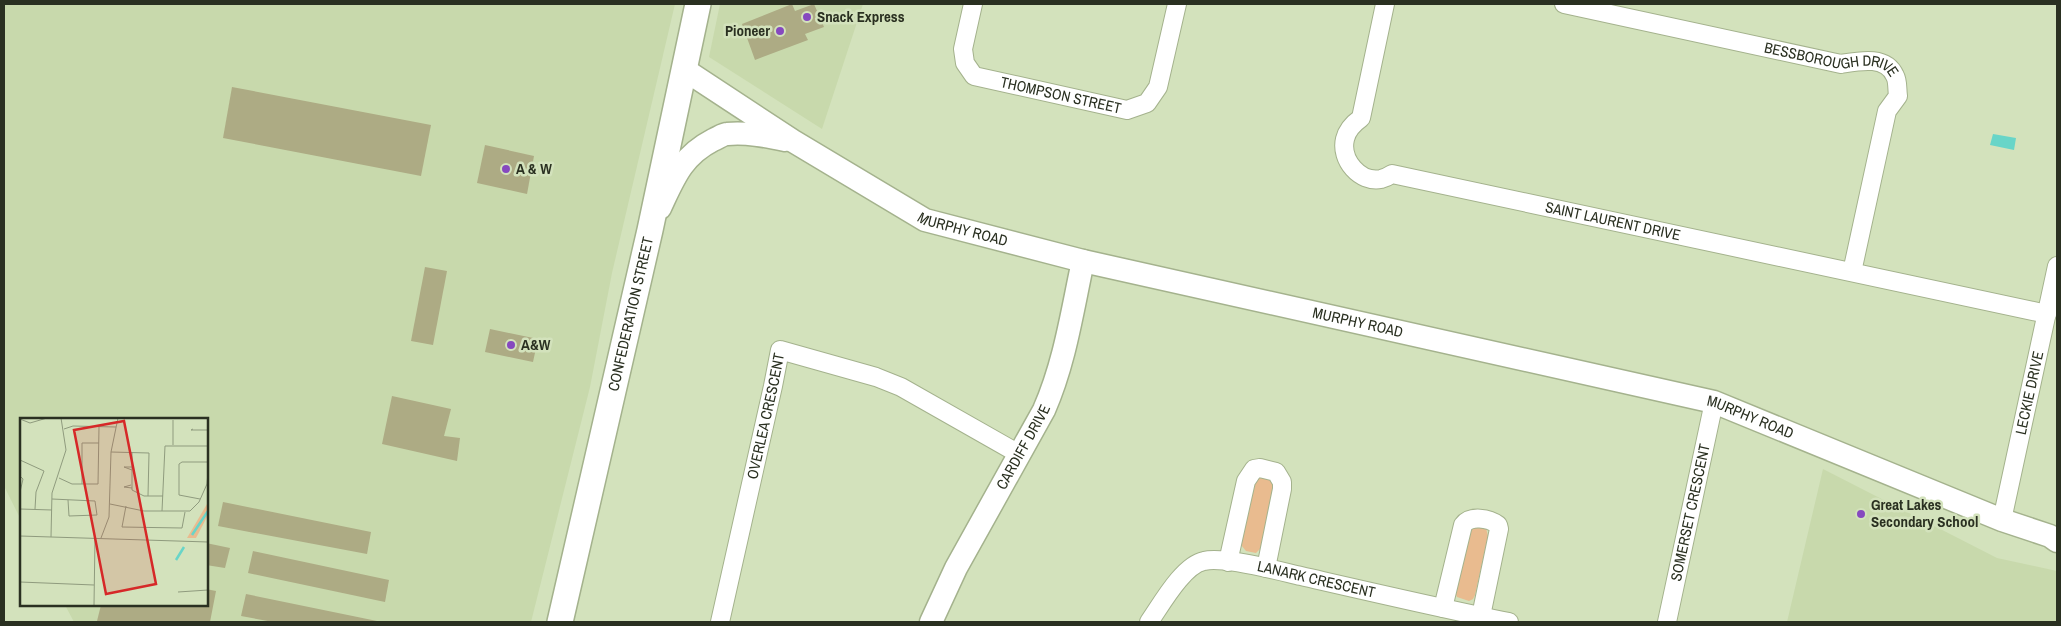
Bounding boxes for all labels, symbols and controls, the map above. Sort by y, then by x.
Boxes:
place label: Snack Express [817,6,905,27]
marker: Snack Express [801,11,813,23]
place label: Pioneer [725,20,770,41]
marker: Pioneer [774,25,786,37]
street label: BESSBOROUGH DRIVE [1762,37,1904,81]
street label: THOMPSON STREET [999,71,1124,119]
place label: A & W [516,158,552,179]
marker: A & W [500,163,512,175]
street label: SAINT LAURENT DRIVE [1543,196,1683,245]
street label: MURPHY ROAD [914,207,1010,251]
street label: CONFEDERATION STREET [602,234,658,393]
street label: MURPHY ROAD [1311,302,1405,342]
place label: A&W [521,334,551,355]
marker: A&W [505,339,517,351]
street label: LECKIE DRIVE [2010,349,2048,437]
street label: OVERLEA CRESCENT [741,351,789,481]
street label: MURPHY ROAD [1705,390,1797,444]
street label: CARDIFF DRIVE [991,401,1055,493]
inset map [20,418,208,606]
street label: SOMERSET CRESCENT [1665,441,1715,583]
place label: Great Lakes Secondary School [1871,494,1978,532]
marker: Great Lakes Secondary School [1855,508,1867,520]
street label: LANARK CRESCENT [1255,555,1378,603]

